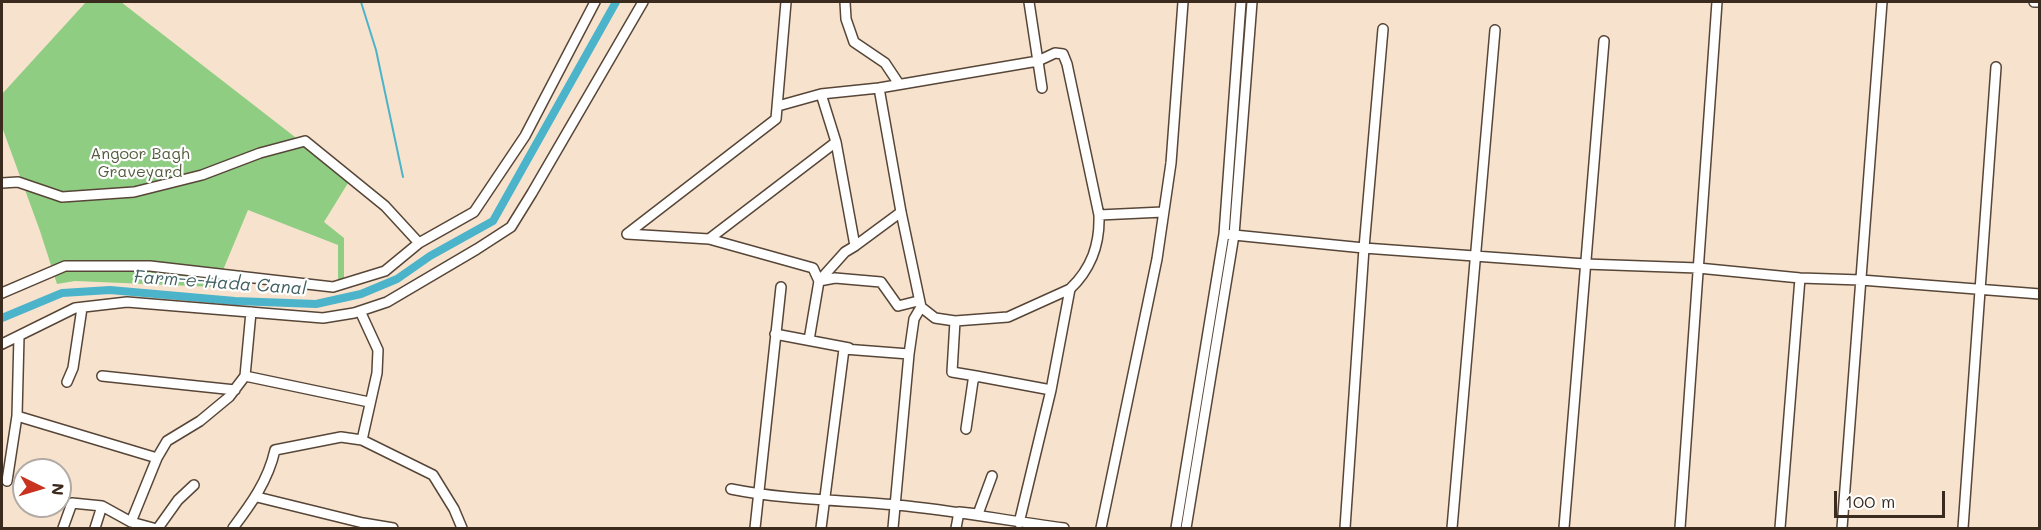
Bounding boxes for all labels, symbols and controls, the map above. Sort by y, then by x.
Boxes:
park label: Angoor Bagh Graveyard [90,144,190,182]
water label: Farm-e-Hada Canal [133,266,307,300]
north arrow [12,458,72,518]
scale bar [1837,479,1948,517]
text: N [47,482,69,496]
text: 100 m [1845,489,1895,513]

